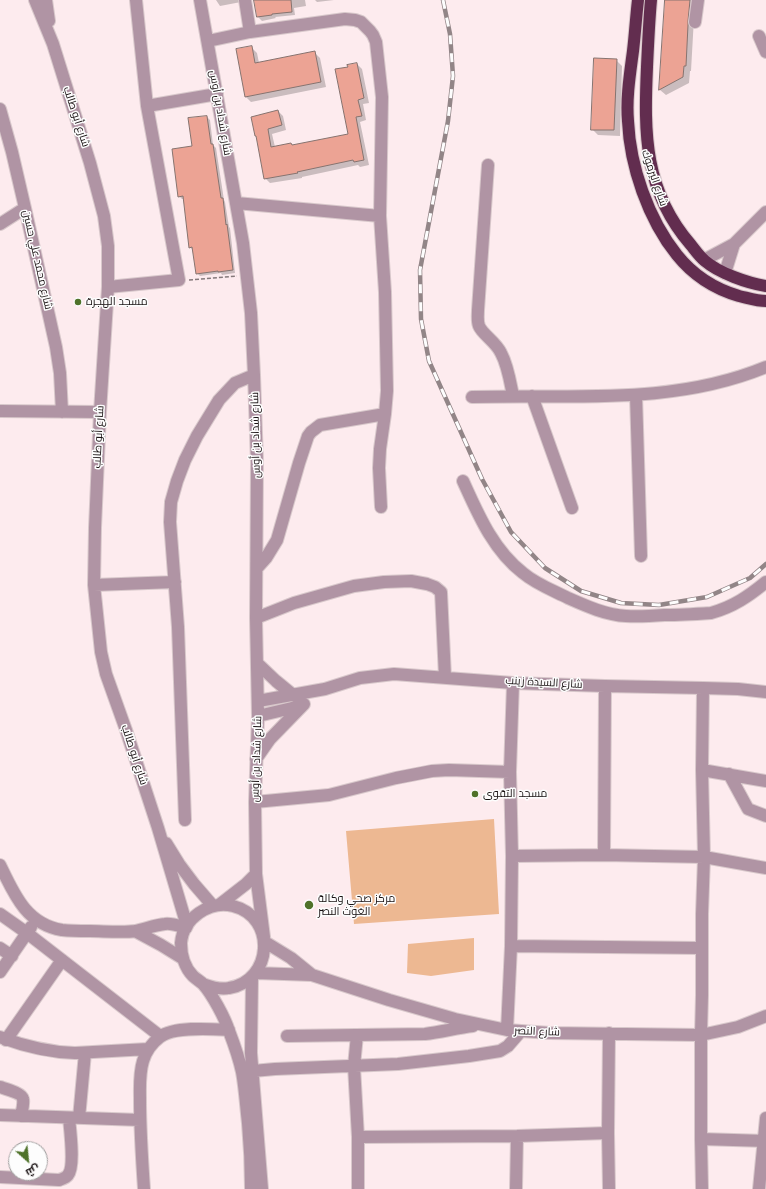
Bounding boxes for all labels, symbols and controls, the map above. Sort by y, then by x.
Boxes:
street label: شارع شداد بن أوس [206,69,234,157]
street label: شارع أبو طالب [60,85,92,149]
street label: شارع اليرموك [638,148,670,208]
street label: شارع محمد علي حسين [19,209,55,311]
place label: مسجد الهجرة [86,295,148,309]
marker: مسجد الهجرة [73,297,83,307]
street label: شارع شداد بن أوس [249,392,263,478]
street label: شارع أبو طالب [91,405,107,469]
street label: شارع السيدة زينب [505,674,583,692]
street label: شارع شداد بن أوس [249,716,265,802]
street label: شارع أبو طالب [118,723,150,787]
place label: مسجد التقوى [483,787,547,801]
marker: مسجد التقوى [470,789,480,799]
place label: مركز صحي وكالة الغوث النصر [318,892,395,918]
marker: مركز صحي وكالة الغوث النصر [303,899,315,911]
street label: شارع النصر [514,1025,560,1039]
north arrow [8,1141,48,1181]
text: ش [24,1161,42,1180]

